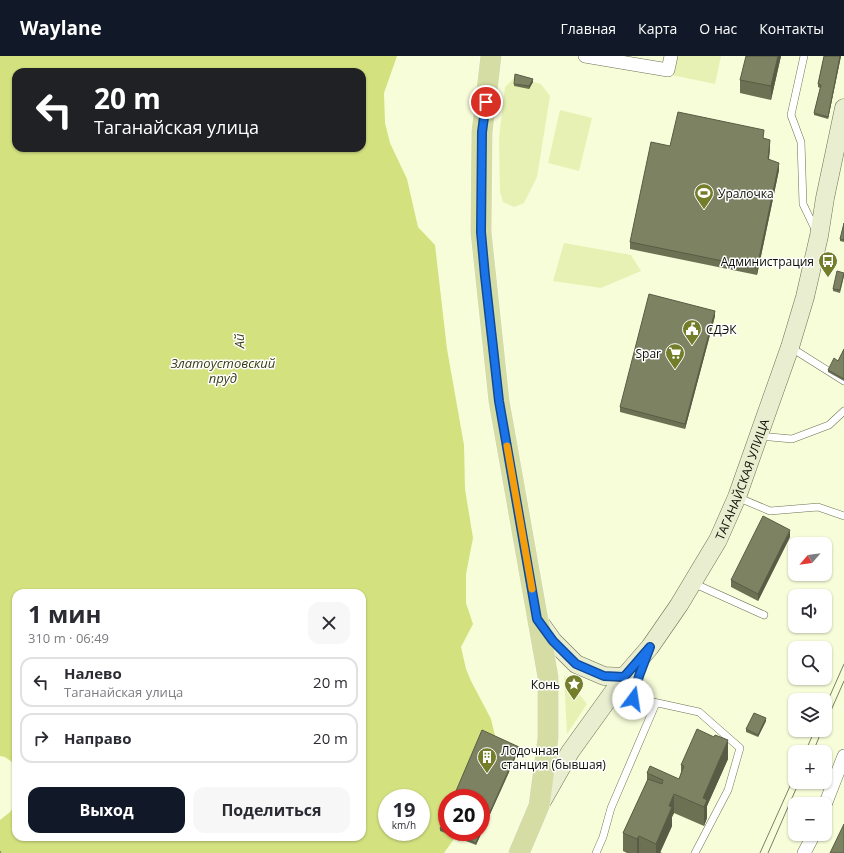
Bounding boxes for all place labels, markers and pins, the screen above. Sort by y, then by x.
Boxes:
pin [469,85,503,119]
sports icon: Уралочка [693,182,715,210]
place label: Уралочка [718,185,774,202]
bus stop icon: Администрация [817,250,839,278]
place label: Администрация [721,253,814,270]
public building icon: СДЭК [681,318,703,346]
place label: СДЭК [706,321,737,338]
supermarket icon: Spar [664,342,686,370]
place label: Spar [636,345,661,362]
place icon: Конь [563,673,585,701]
place label: Конь [531,676,560,693]
place label: Лодочная станция (бывшая) [501,742,606,773]
building icon: Лодочная станция (бывшая) [476,746,498,774]

